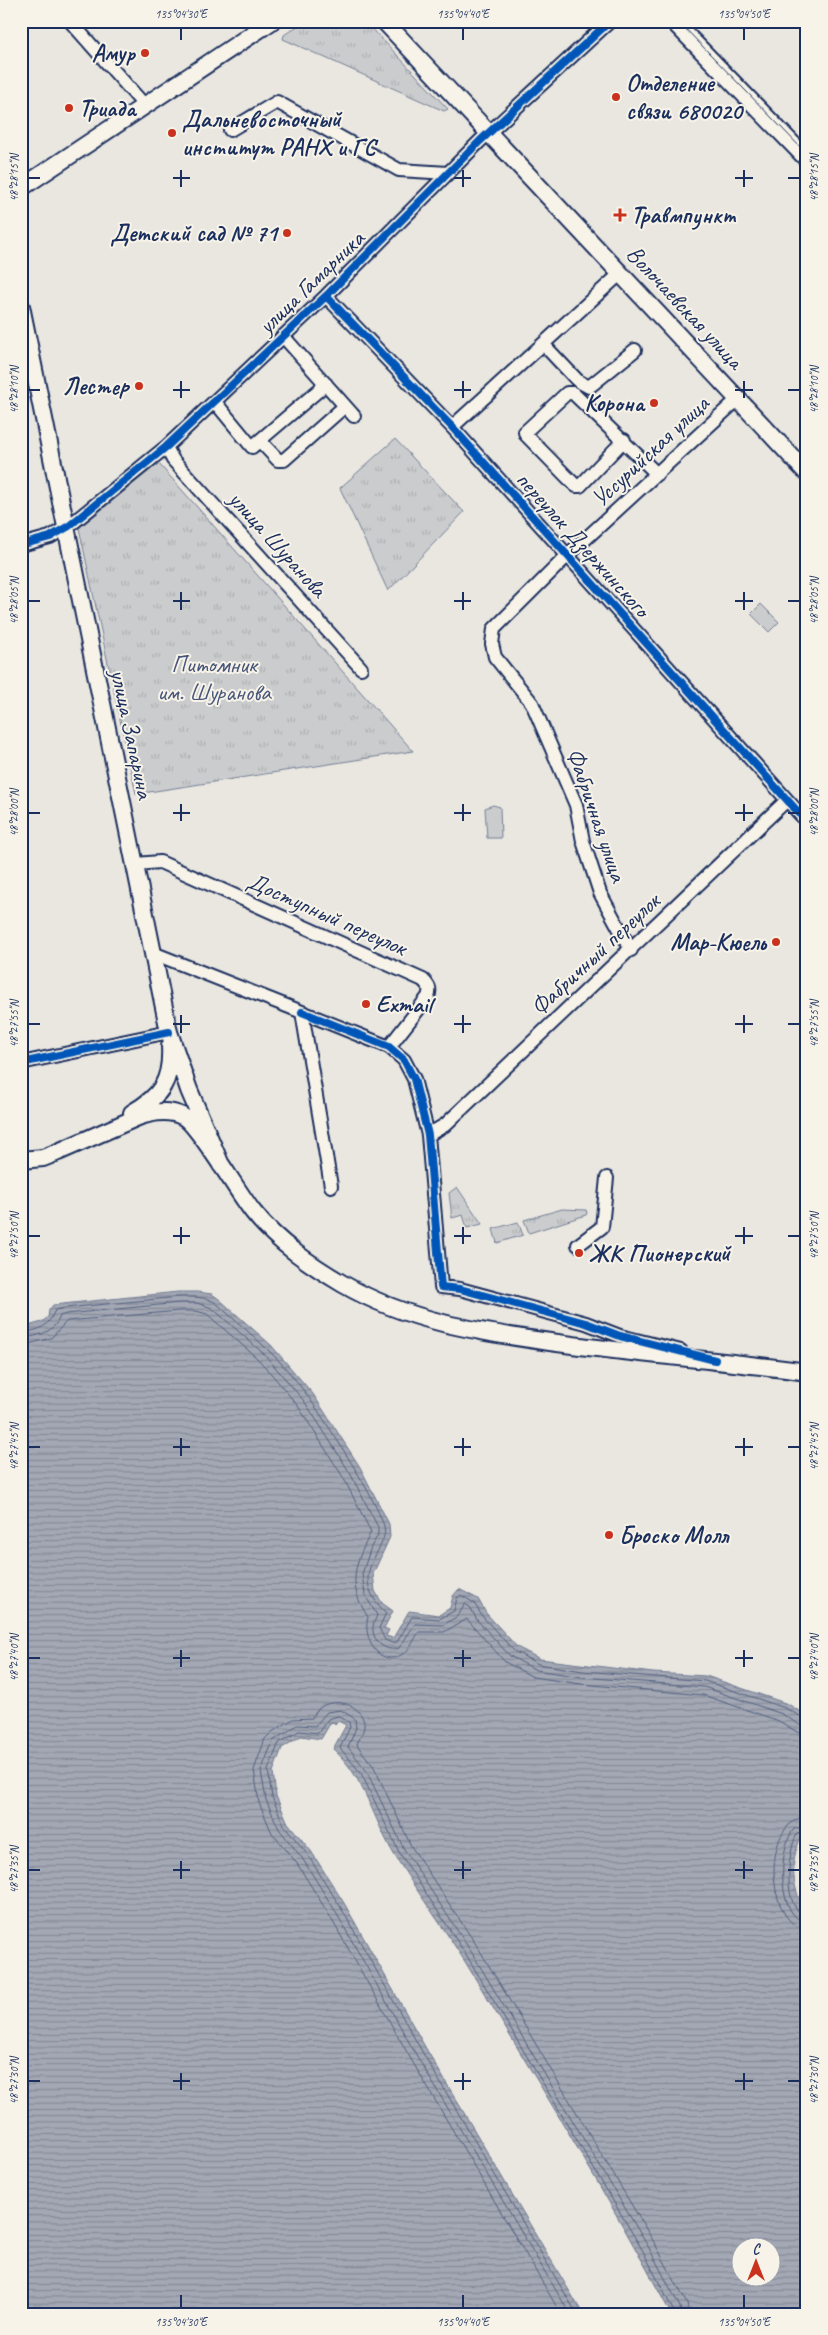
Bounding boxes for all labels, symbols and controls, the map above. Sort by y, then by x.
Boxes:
text: 135°04'30"E [155,6,209,22]
text: 135°04'40"E [437,6,491,22]
text: 135°04'50"E [718,6,772,22]
place label: Амур [92,38,137,68]
marker: Амур [139,47,151,59]
place label: Отделение связи 680020 [626,68,744,126]
marker: Отделение связи 680020 [610,91,622,103]
place label: Триада [79,93,138,123]
marker: Триада [63,102,75,114]
place label: Дальневосточный институт РАНХ и ГС [182,104,379,162]
marker: Дальневосточный институт РАНХ и ГС [166,127,178,139]
text: 48°28'15"N [6,153,22,202]
text: 48°28'15"N [806,153,822,202]
place label: Травмпункт [631,200,737,230]
marker: Травмпункт [613,208,627,222]
place label: Детский сад № 71 [110,218,280,248]
street label: улица Гамарника [250,223,372,342]
marker: Детский сад № 71 [281,227,293,239]
street label: Волочаевская улица [620,239,751,377]
text: 48°28'10"N [6,365,22,414]
text: 48°28'10"N [806,365,822,414]
place label: Лестер [63,371,131,401]
marker: Лестер [133,380,145,392]
place label: Корона [585,388,646,418]
street label: Уссурийская улица [585,388,716,513]
marker: Корона [648,397,660,409]
street label: переулок Дзержинского [509,465,658,625]
street label: улица Шуранова [221,483,335,605]
text: 48°28'05"N [6,576,22,625]
text: 48°28'05"N [806,576,822,625]
park label: Питомник им. Шуранова [157,649,272,707]
street label: улица Запарина [103,665,161,803]
street label: Фабричная улица [560,744,634,887]
text: 48°28'00"N [6,788,22,837]
text: 48°28'00"N [806,788,822,837]
street label: Доступный переулок [243,865,413,963]
street label: Фабричный переулок [524,885,667,1022]
place label: Мар-Кюель [671,927,768,957]
marker: Мар-Кюель [770,936,782,948]
place label: Exmail [376,989,436,1019]
marker: Exmail [360,998,372,1010]
text: 48°27'55"N [6,999,22,1048]
text: 48°27'55"N [806,999,822,1048]
text: 48°27'50"N [6,1211,22,1260]
text: 48°27'50"N [806,1211,822,1260]
place label: ЖК Пионерский [589,1238,732,1268]
marker: ЖК Пионерский [573,1247,585,1259]
text: 48°27'45"N [6,1422,22,1471]
text: 48°27'45"N [806,1422,822,1471]
place label: Броско Молл [619,1520,730,1550]
marker: Броско Молл [603,1529,615,1541]
text: 48°27'40"N [6,1633,22,1682]
text: 48°27'40"N [806,1633,822,1682]
text: 48°27'35"N [6,1845,22,1894]
text: 48°27'35"N [806,1845,822,1894]
text: 48°27'30"N [6,2056,22,2105]
text: 48°27'30"N [806,2056,822,2105]
north arrow [730,2238,780,2288]
text: С [753,2241,762,2258]
text: 135°04'30"E [155,2314,209,2330]
text: 135°04'40"E [437,2314,491,2330]
text: 135°04'50"E [718,2314,772,2330]

